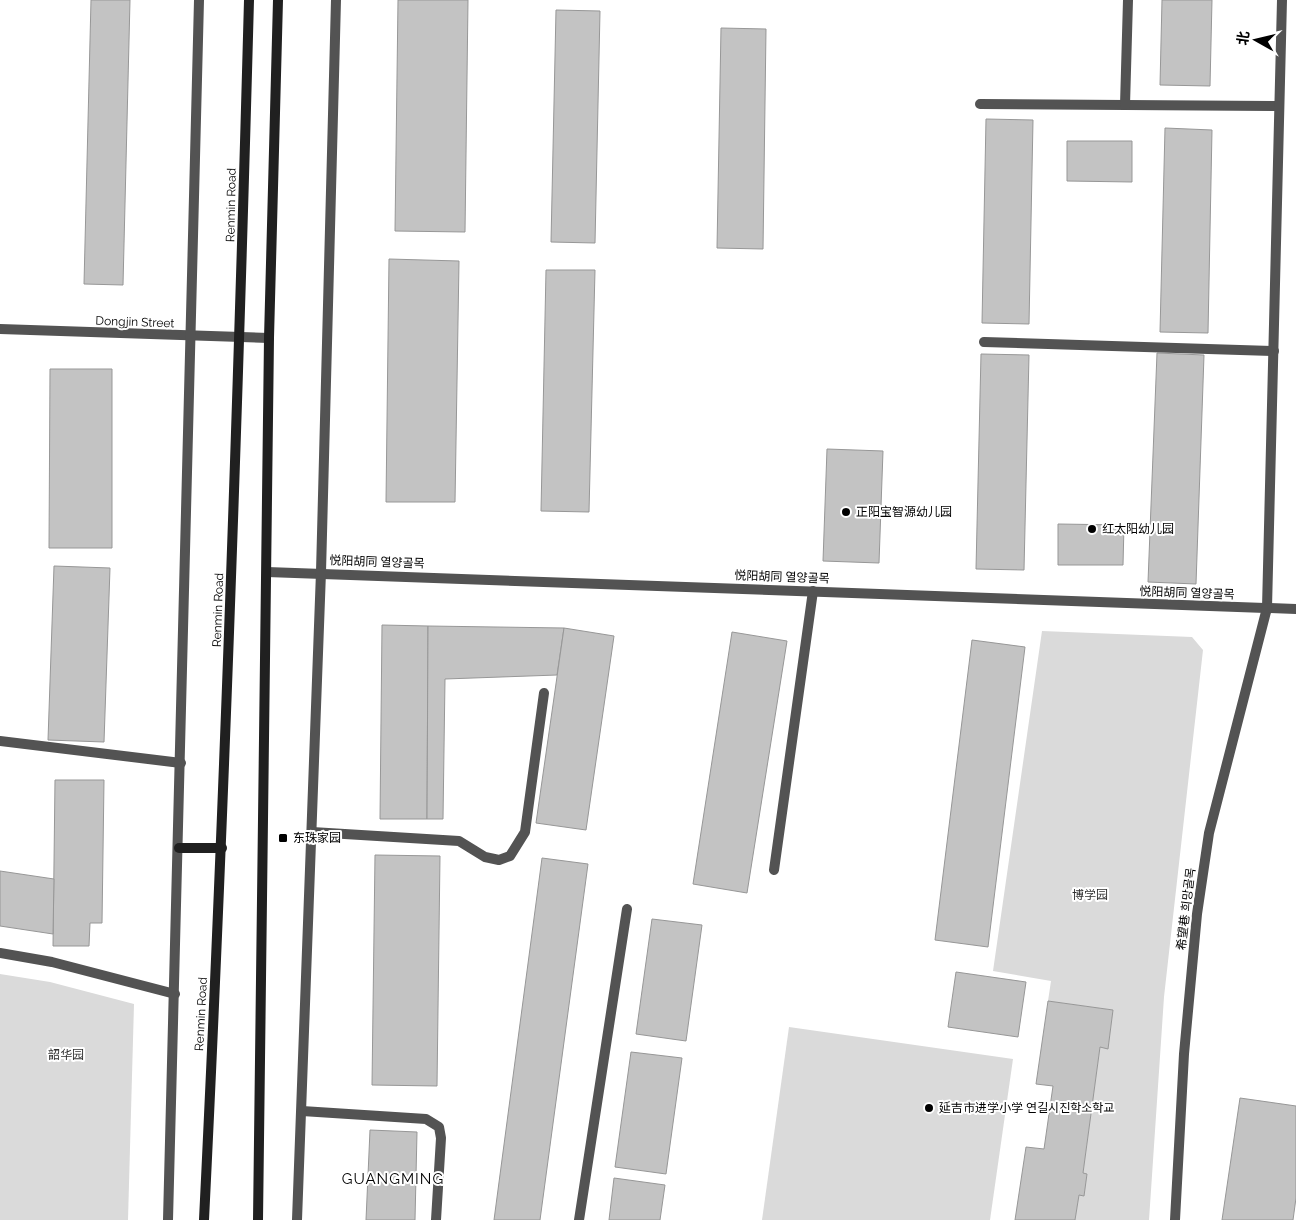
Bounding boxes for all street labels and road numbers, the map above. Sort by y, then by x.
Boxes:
street label: Renmin Road [223,168,239,242]
street label: Dongjin Street [95,314,175,330]
street label: 悦阳胡同 열양골목 [329,553,425,571]
street label: 悦阳胡同 열양골목 [734,568,830,586]
street label: Renmin Road [210,573,226,647]
street label: 悦阳胡同 열양골목 [1139,584,1235,602]
street label: 希望巷 희망골목 [1174,867,1198,951]
street label: Renmin Road [192,977,210,1051]

